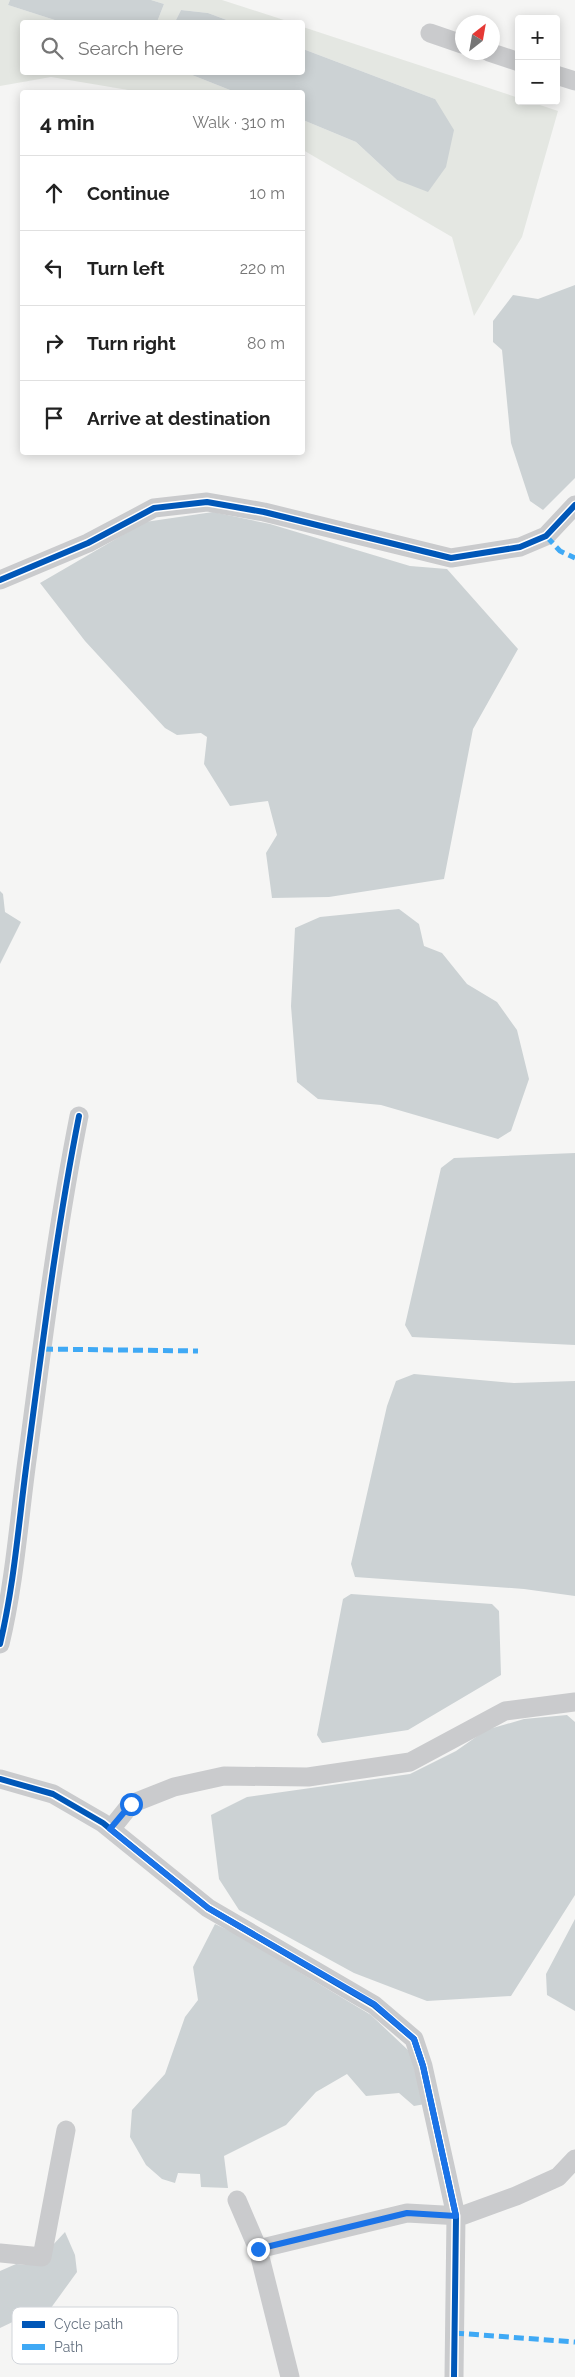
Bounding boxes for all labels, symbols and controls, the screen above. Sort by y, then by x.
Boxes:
north arrow [455,15,500,60]
map controls [515,15,560,105]
button: + [515,15,560,60]
search box [20,20,305,75]
icon: search [38,34,66,62]
text: Search here [78,37,184,59]
button: − [515,60,560,105]
text: 4 min [40,110,95,135]
text: Walk · 310 m [192,113,285,132]
icon: ahead [40,179,68,207]
text: Continue [87,182,170,204]
text: 10 m [250,184,285,203]
icon: left [40,254,68,282]
text: Turn left [87,257,164,279]
text: 220 m [240,259,285,278]
icon: right [40,329,68,357]
text: Turn right [87,332,176,354]
text: 80 m [247,334,285,353]
icon: arrive [40,404,68,432]
text: Arrive at destination [87,407,271,429]
route start [120,1793,143,1816]
route end [247,2238,270,2261]
legend [12,2307,178,2364]
text: Cycle path [54,2316,123,2332]
text: Path [54,2339,83,2355]

